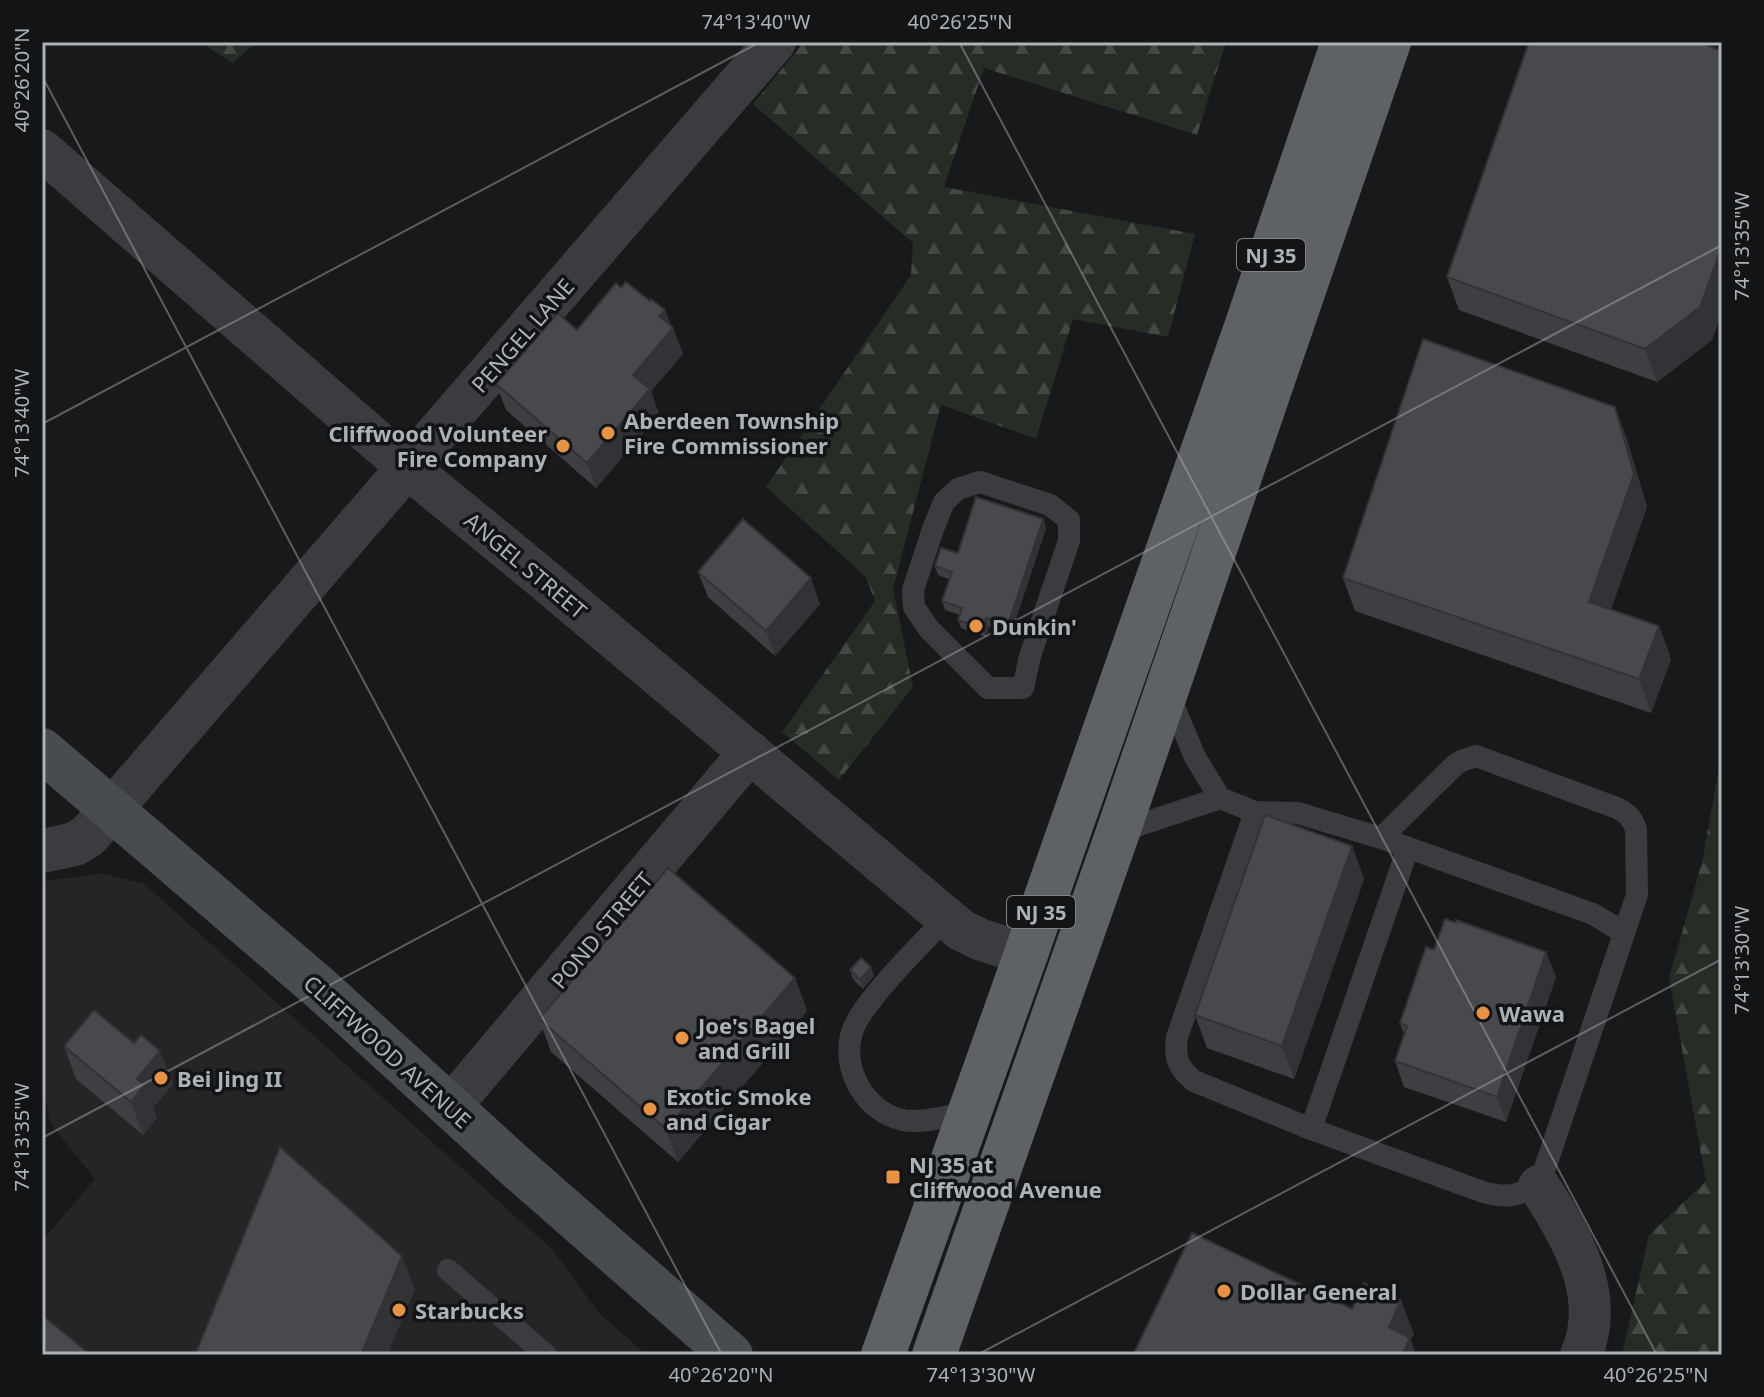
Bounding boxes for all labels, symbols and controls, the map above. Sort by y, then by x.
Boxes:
text: 74°13'40"W [702,8,811,35]
text: 40°26'25"N [907,8,1013,35]
text: 40°26'20"N [8,27,35,133]
text: 74°13'35"W [1728,191,1755,300]
road number: NJ 35 [1237,239,1305,271]
street label: PENGEL LANE [464,271,580,399]
text: 74°13'40"W [8,368,35,477]
place label: Aberdeen Township Fire Commissioner [624,405,839,460]
place label: Cliffwood Volunteer Fire Company [328,418,547,473]
marker: Aberdeen Township Fire Commissioner [599,424,617,442]
marker: Cliffwood Volunteer Fire Company [554,437,572,455]
street label: ANGEL STREET [459,505,593,625]
place label: Dunkin' [992,611,1077,641]
marker: Dunkin' [967,617,985,635]
street label: POND STREET [543,865,659,995]
road number: NJ 35 [1007,896,1075,928]
text: 74°13'30"W [1728,905,1755,1014]
street label: CLIFFWOOD AVENUE [298,968,478,1134]
place label: Wawa [1499,998,1565,1028]
marker: Wawa [1474,1004,1492,1022]
place label: Joe's Bagel and Grill [696,1010,815,1065]
marker: Joe's Bagel and Grill [673,1029,691,1047]
place label: Bei Jing II [177,1063,282,1093]
marker: Bei Jing II [152,1069,170,1087]
place label: Exotic Smoke and Cigar [666,1081,812,1136]
text: 74°13'35"W [8,1082,35,1191]
marker: Exotic Smoke and Cigar [641,1100,659,1118]
place label: NJ 35 at Cliffwood Avenue [909,1149,1102,1204]
marker: NJ 35 at Cliffwood Avenue [884,1168,902,1186]
place label: Dollar General [1240,1276,1397,1306]
marker: Dollar General [1215,1282,1233,1300]
place label: Starbucks [415,1295,524,1325]
marker: Starbucks [390,1301,408,1319]
text: 40°26'20"N [668,1361,774,1388]
text: 74°13'30"W [927,1361,1036,1388]
text: 40°26'25"N [1603,1361,1709,1388]

